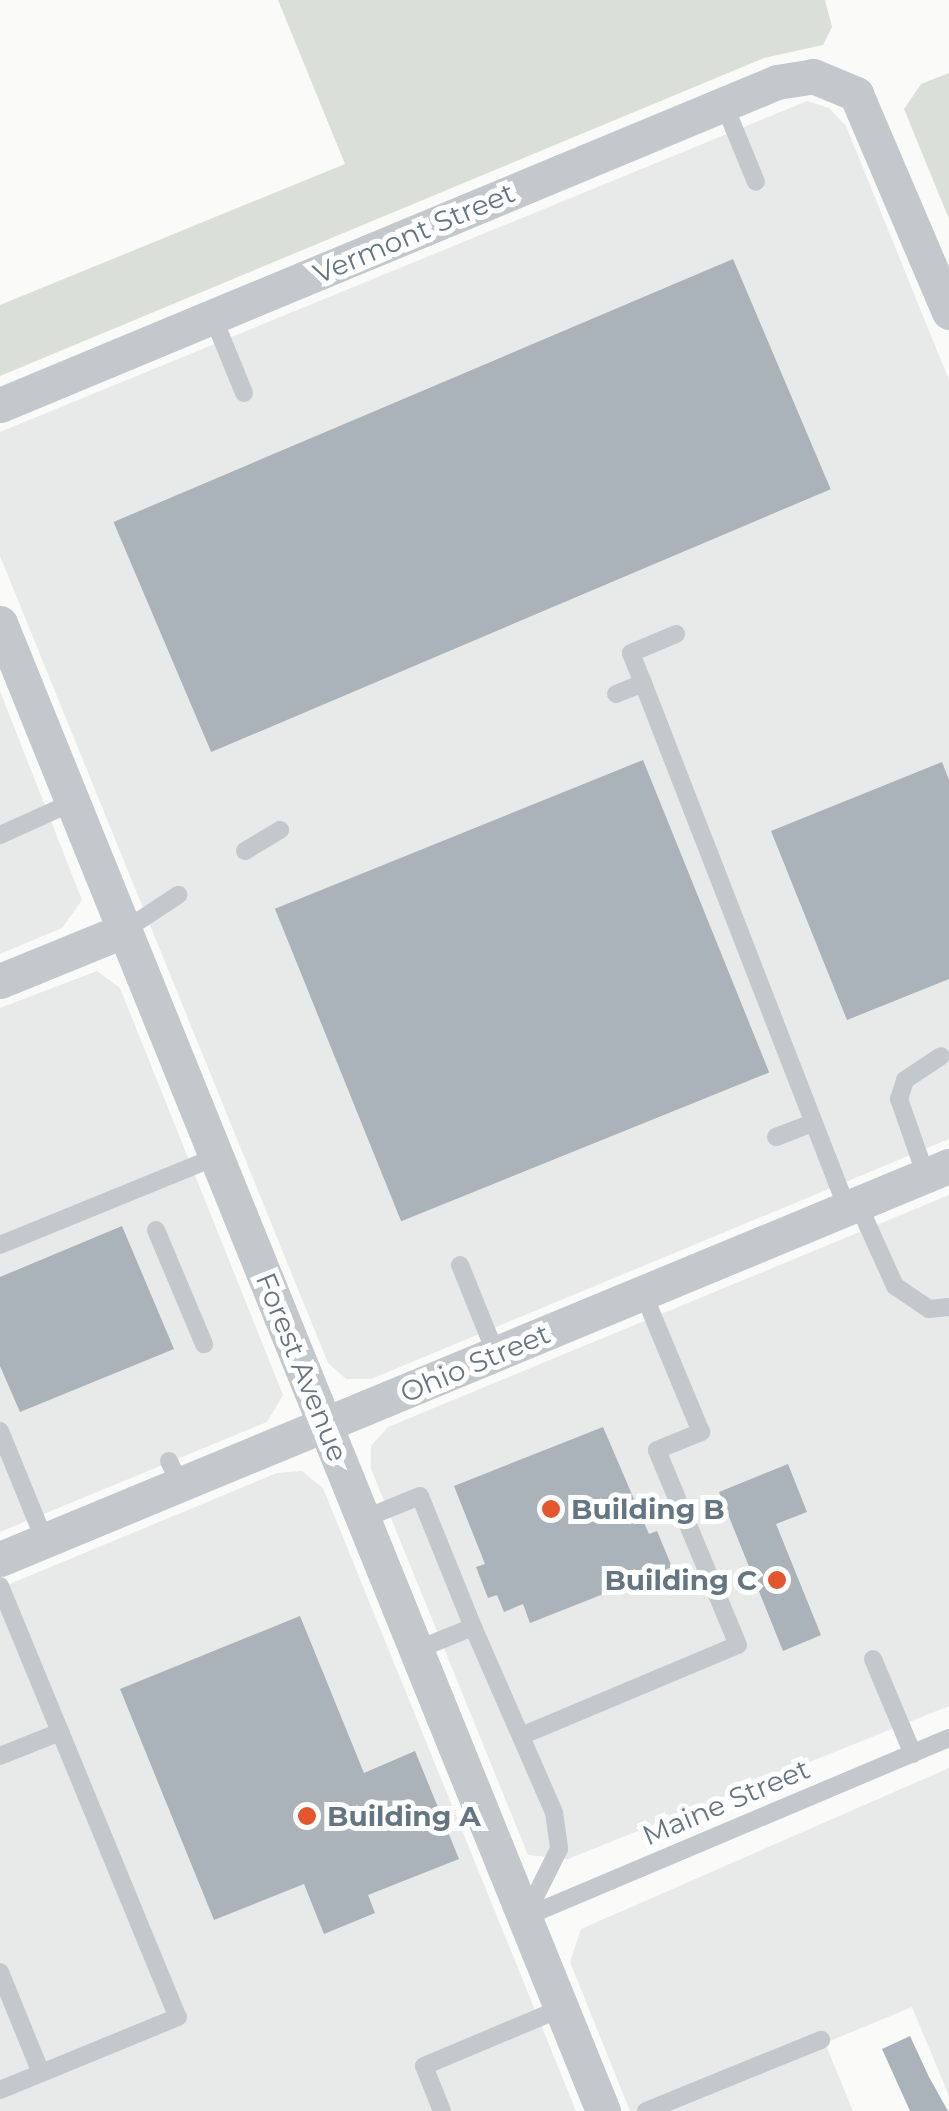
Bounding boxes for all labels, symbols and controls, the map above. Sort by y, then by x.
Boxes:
street label: Vermont Street [308,175,520,291]
street label: Forest Avenue [249,1268,355,1466]
street label: Ohio Street [395,1316,555,1410]
place label: Building B [571,1492,725,1526]
marker: Building B [540,1498,562,1520]
place label: Building C [604,1563,757,1597]
marker: Building C [766,1569,788,1591]
street label: Maine Street [637,1752,815,1852]
place label: Building A [327,1799,481,1833]
marker: Building A [296,1805,318,1827]

